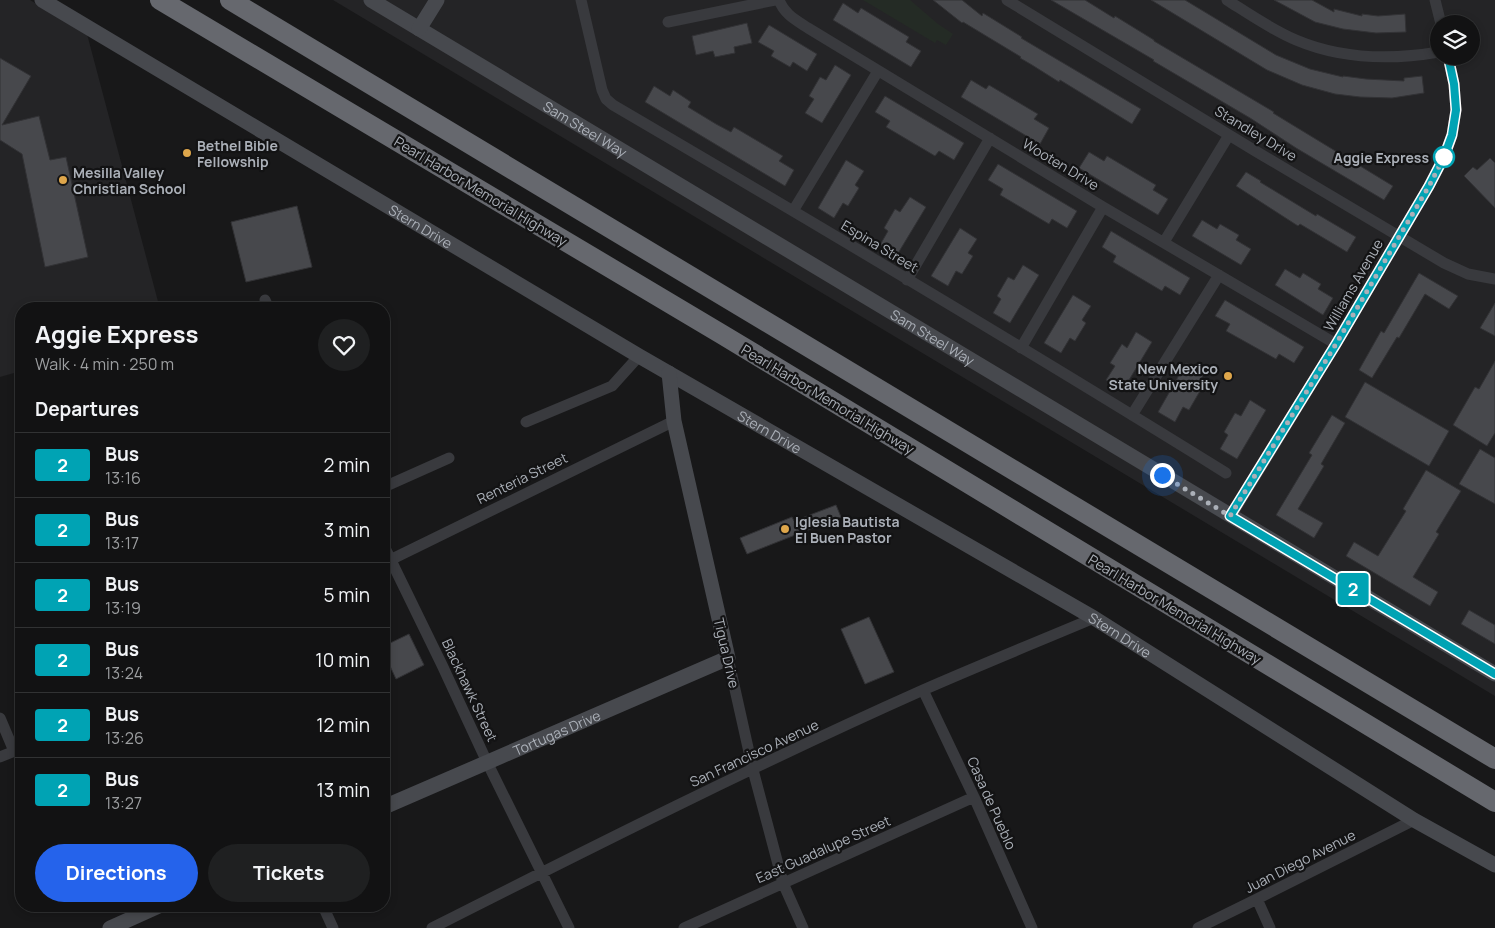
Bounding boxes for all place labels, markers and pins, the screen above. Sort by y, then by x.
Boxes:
place label: Bethel Bible Fellowship [197,136,278,171]
marker: Aggie Express [1433,146,1455,168]
marker: Bethel Bible Fellowship [181,147,193,159]
place label: Aggie Express [1334,148,1429,167]
place label: Mesilla Valley Christian School [73,163,186,198]
marker: Mesilla Valley Christian School [57,174,69,186]
place label: New Mexico State University [1109,359,1218,394]
marker: New Mexico State University [1222,370,1234,382]
place label: Iglesia Bautista El Buen Pastor [795,512,900,547]
marker: Iglesia Bautista El Buen Pastor [779,523,791,535]

